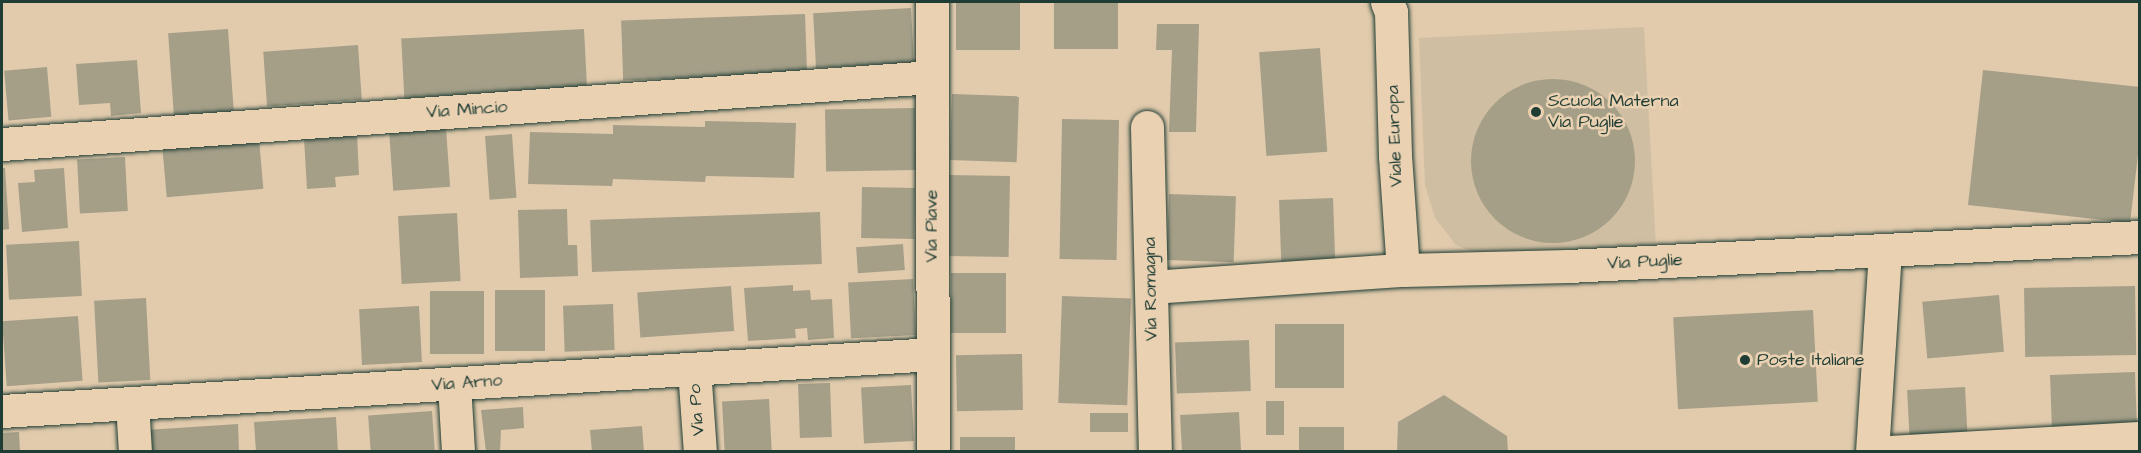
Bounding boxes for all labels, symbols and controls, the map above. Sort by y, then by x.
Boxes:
street label: Viale Europa [1382,85,1408,187]
place label: Scuola Materna Via Puglie [1548,91,1679,134]
street label: Via Mincio [426,96,508,124]
marker: Scuola Materna Via Puglie [1529,105,1543,119]
street label: Via Piave [921,190,943,262]
street label: Via Romagna [1139,237,1163,341]
street label: Via Puglie [1607,249,1683,275]
place label: Poste Italiane [1757,349,1864,371]
marker: Poste Italiane [1738,353,1752,367]
street label: Via Arno [431,370,503,396]
street label: Via Po [684,383,710,437]

